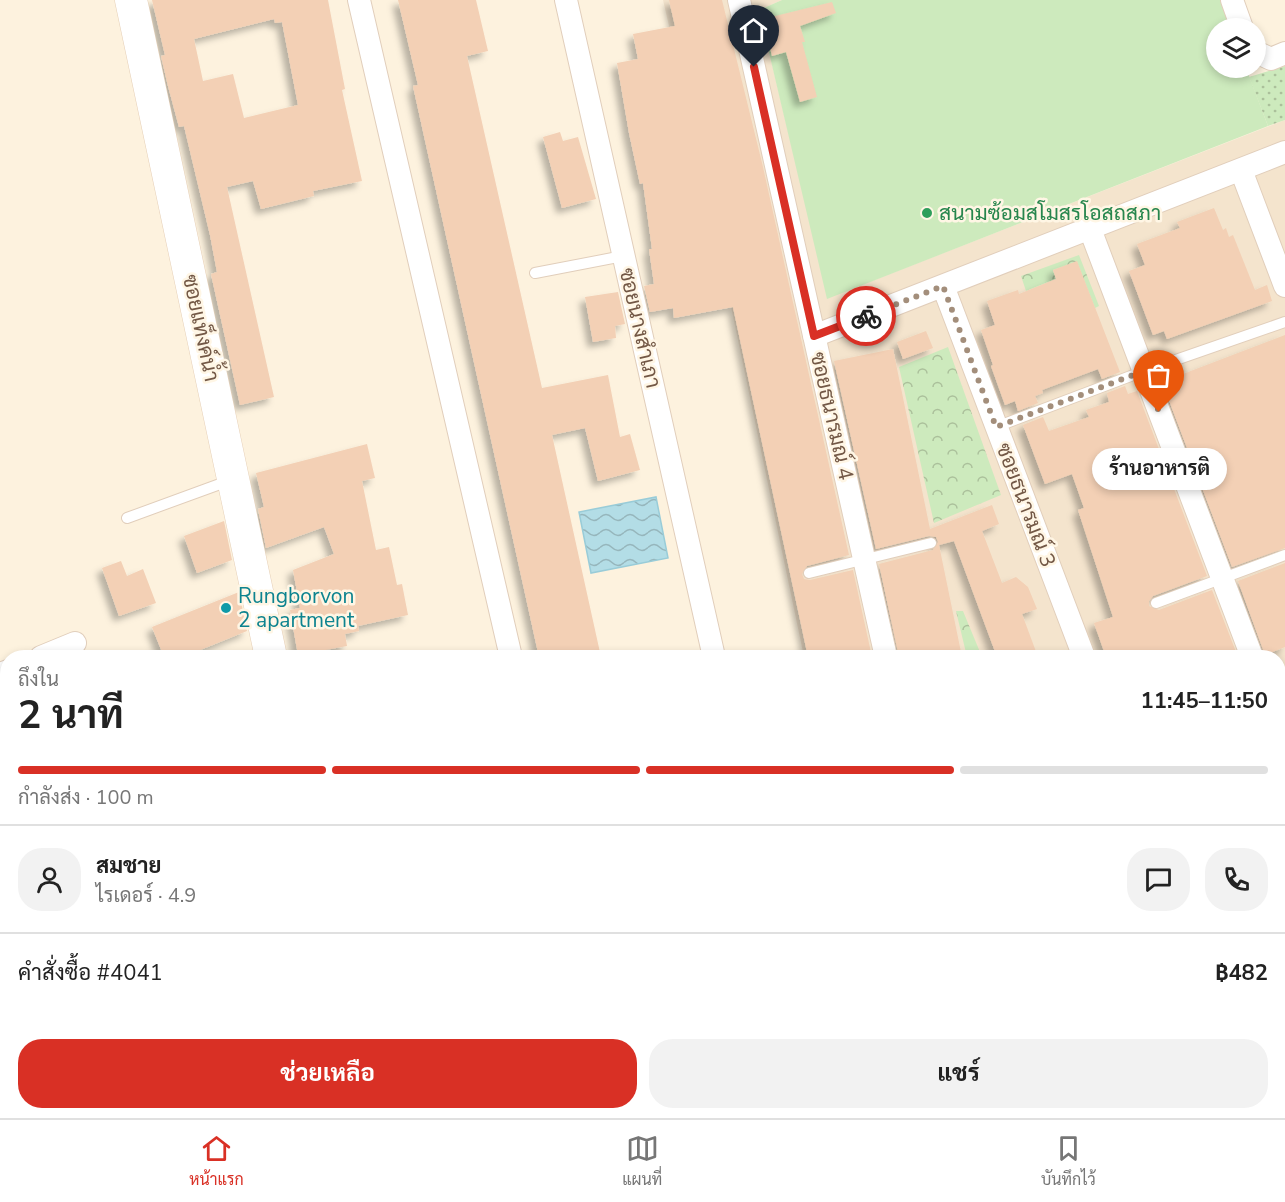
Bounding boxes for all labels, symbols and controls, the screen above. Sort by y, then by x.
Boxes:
pin [728,5,779,67]
icon: home [737,14,770,47]
map controls [1206,18,1266,78]
button: layers [1206,18,1266,78]
place label: สนามซ้อมสโมสรโอสถสภา [939,199,1161,227]
marker: สนามซ้อมสโมสรโอสถสภา [920,206,934,220]
street label: ซอยนางสำเภา [613,265,667,391]
street label: ซอยแท็งค์น้ำ [176,271,230,384]
courier [836,286,896,346]
icon: bike [850,300,883,333]
street label: ซอยธนารมณ์ 4 [804,349,860,483]
pin [1133,350,1184,412]
icon: bag [1142,359,1175,392]
street label: ซอยธนารมณ์ 3 [990,439,1062,571]
callout: ร้านอาหารติ [1092,448,1226,490]
text: ร้านอาหารติ [1109,455,1210,482]
place label: Rungborvon 2 apartment [238,582,355,634]
marker: Rungborvon 2 apartment [219,601,233,615]
text: ถึงใน [18,666,59,693]
text: 11:45–11:50 [1140,686,1268,716]
text: 2 นาที [18,689,124,742]
text: กำลังส่ง · 100 m [18,784,154,811]
button: person [18,848,81,911]
button: chat [1127,848,1190,911]
button: phone [1205,848,1268,911]
text: สมชาย [96,851,162,881]
text: ไรเดอร์ · 4.9 [96,882,196,909]
text: คำสั่งซื้อ #4041 [18,958,163,988]
text: ฿482 [1215,958,1268,988]
button: ช่วยเหลือ [18,1039,637,1108]
button: แชร์ [649,1039,1268,1108]
tab: หน้าแรก [189,1132,244,1191]
tab: แผนที่ [622,1132,662,1191]
tab: บันทึกไว้ [1041,1132,1096,1191]

